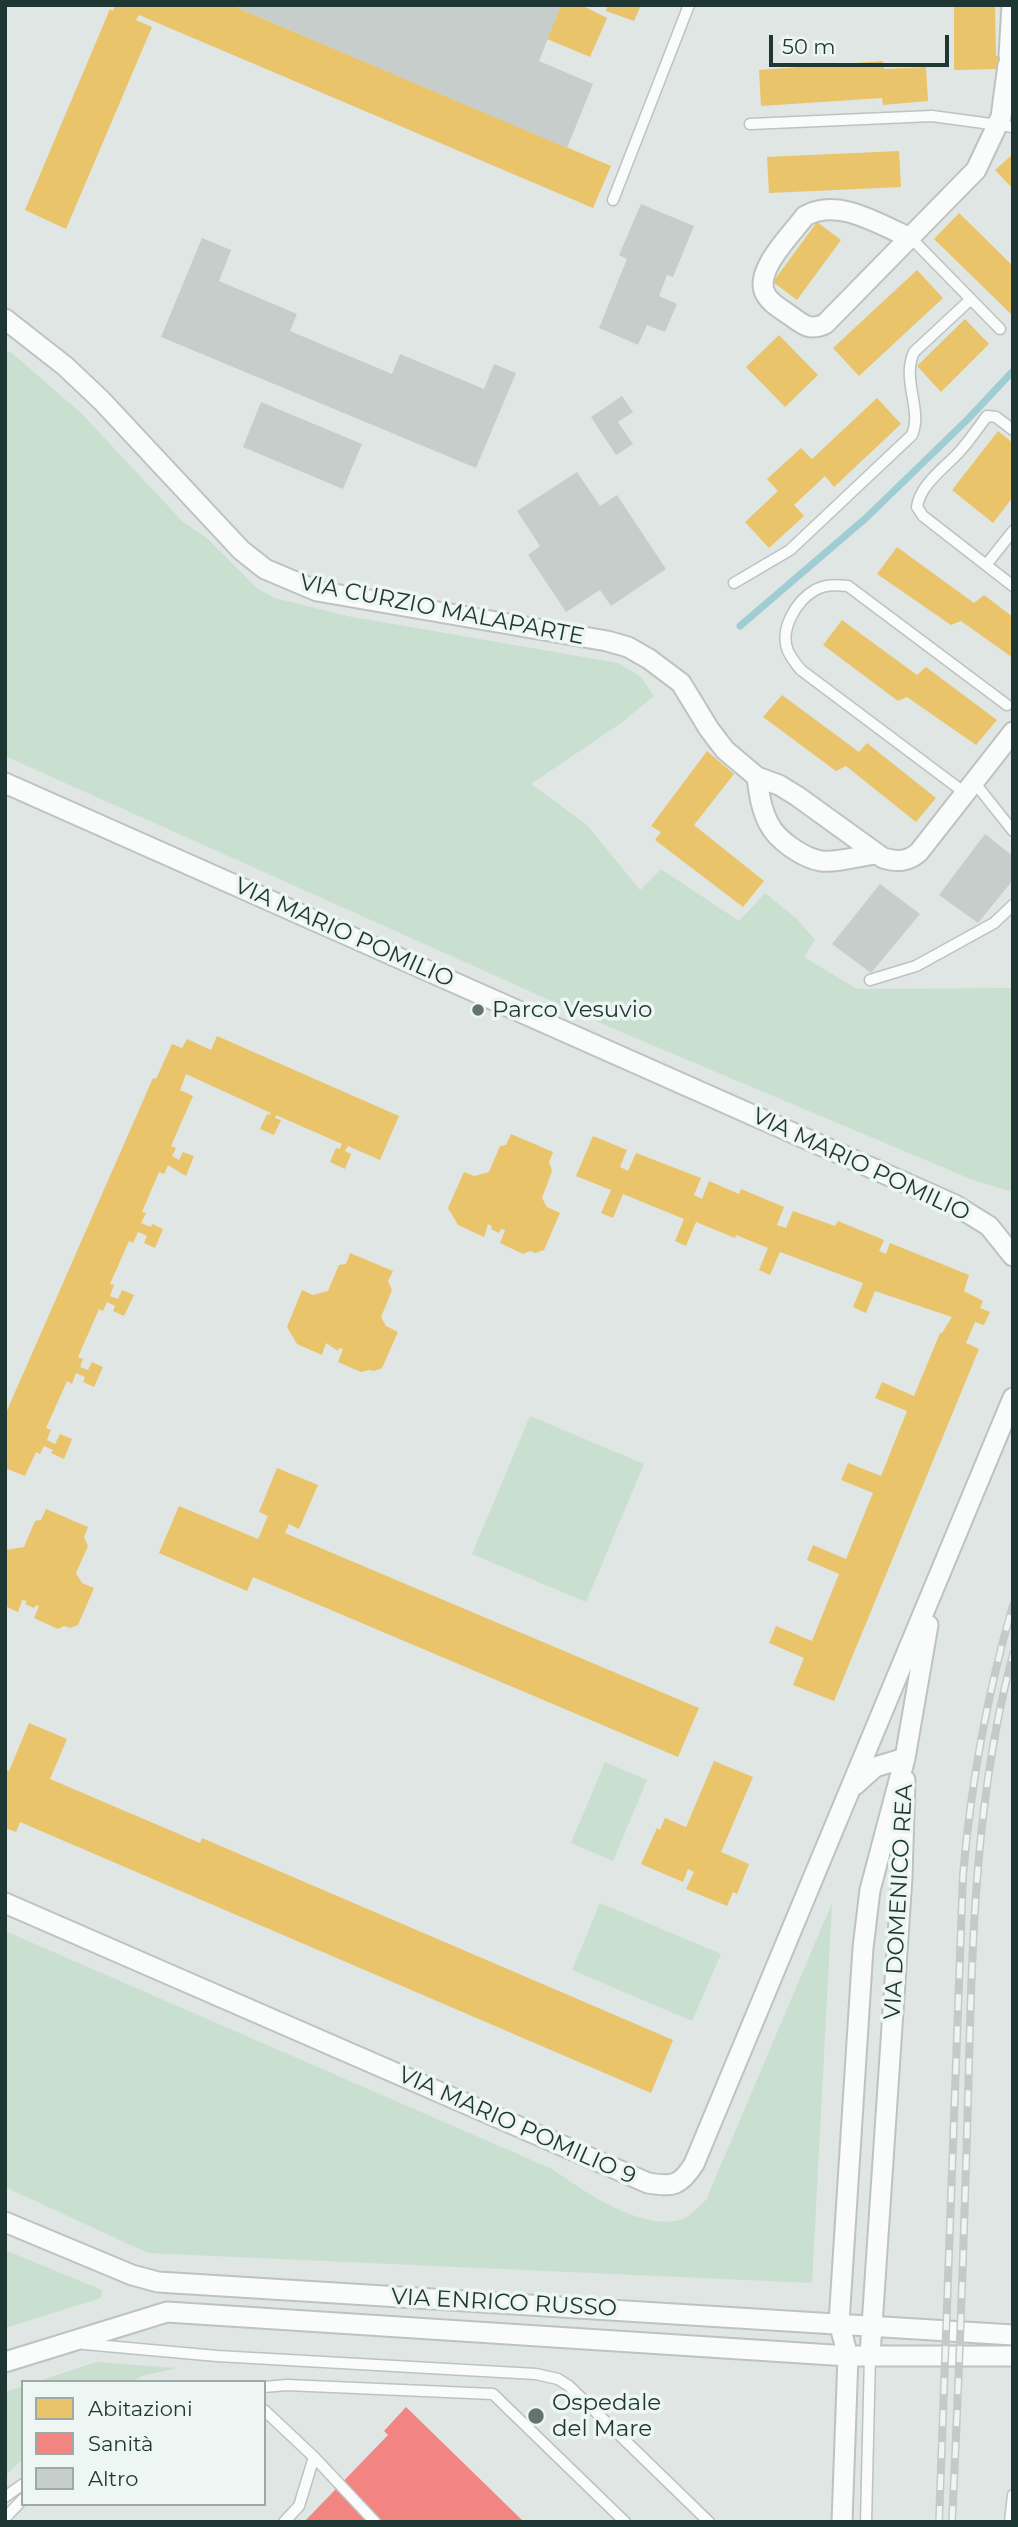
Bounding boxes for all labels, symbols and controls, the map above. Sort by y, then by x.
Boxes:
scale bar [773,21,953,65]
text: 50 m [782,34,836,59]
street label: VIA CURZIO MALAPARTE [298,569,586,651]
street label: VIA MARIO POMILIO [230,872,458,994]
place label: Parco Vesuvio [492,996,652,1024]
marker: Parco Vesuvio [470,1002,486,1018]
street label: VIA MARIO POMILIO [748,1102,974,1228]
street label: VIA DOMENICO REA [879,1784,919,2020]
street label: VIA MARIO POMILIO 9 [394,2061,640,2191]
street label: VIA ENRICO RUSSO [390,2283,618,2323]
legend [21,2380,266,2506]
place label: Ospedale del Mare [552,2389,661,2443]
text: Abitazioni [88,2396,193,2421]
marker: Ospedale del Mare [526,2406,546,2426]
text: Sanità [88,2431,153,2456]
text: Altro [88,2466,138,2491]

